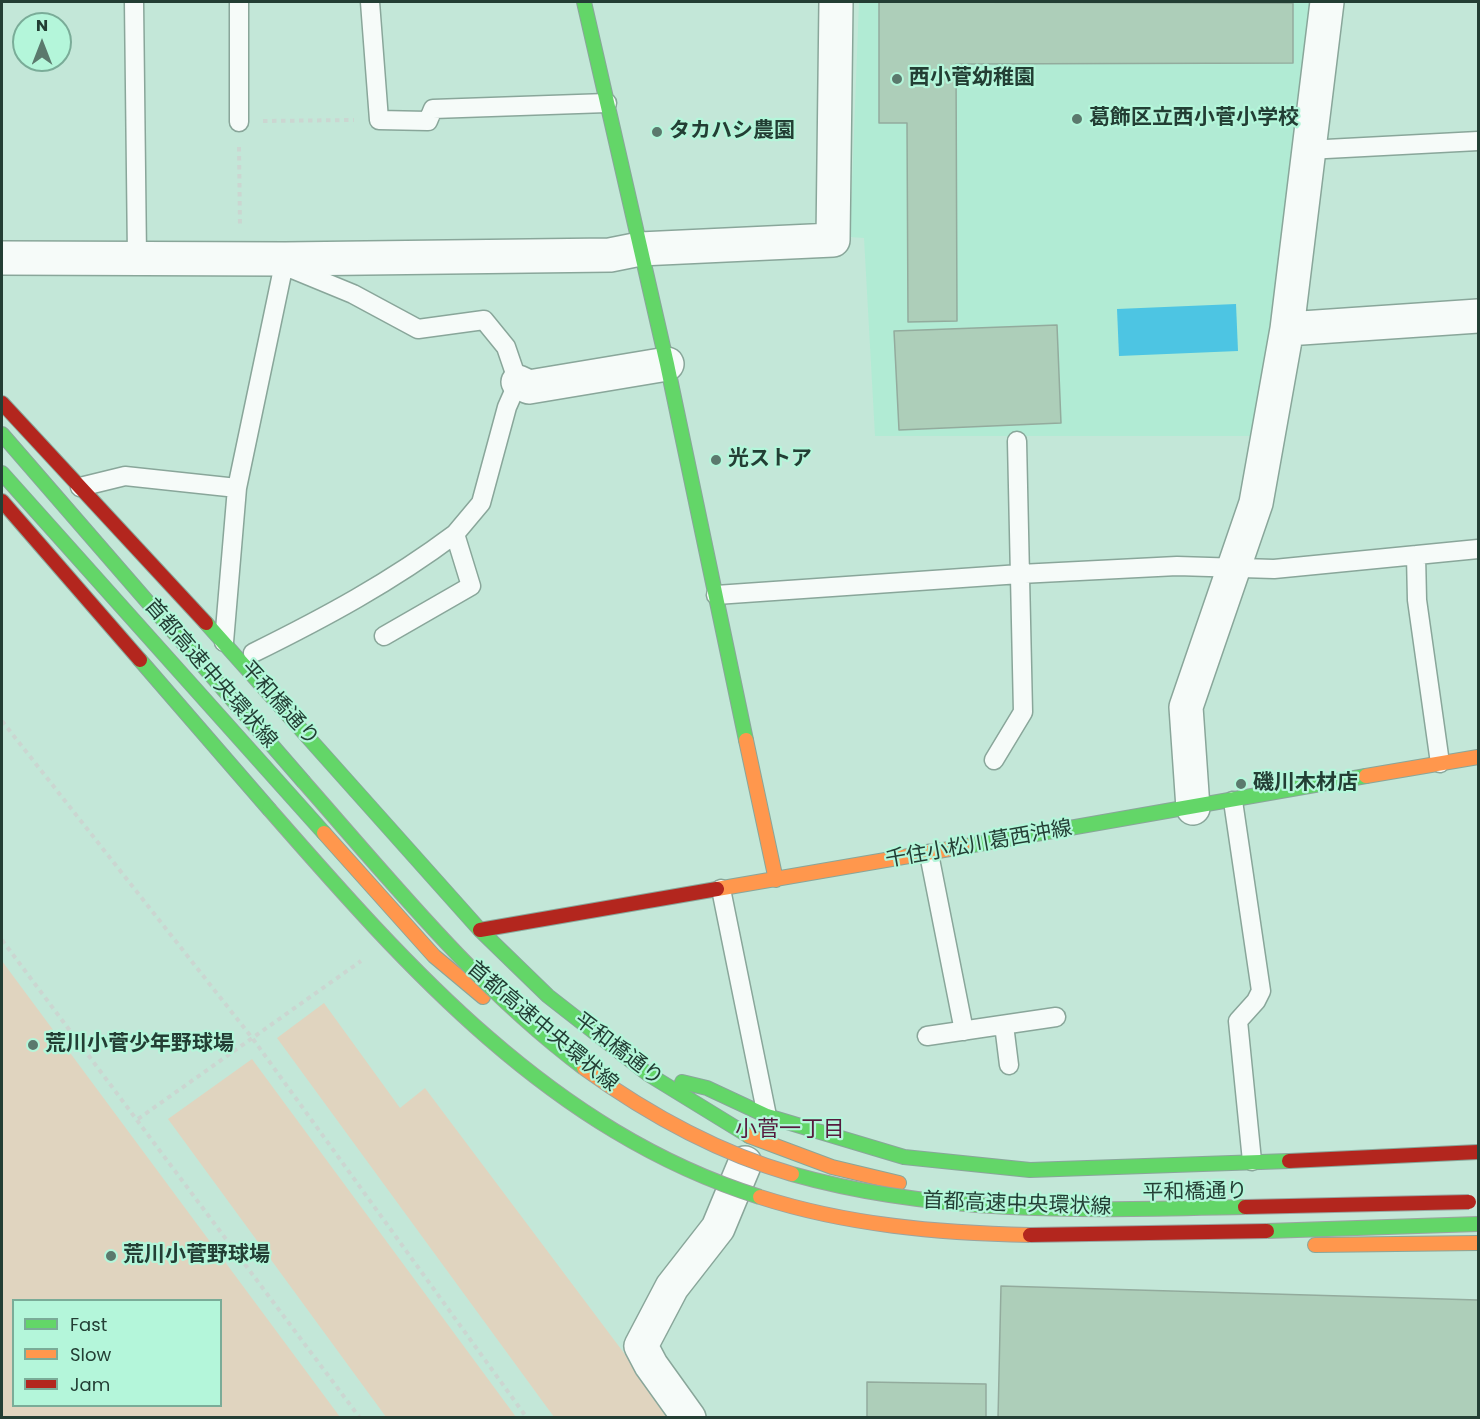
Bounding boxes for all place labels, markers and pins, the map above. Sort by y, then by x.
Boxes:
place label: 西小菅幼稚園 [909,66,1035,92]
marker: 西小菅幼稚園 [890,72,904,86]
place label: 葛飾区立西小菅小学校 [1089,106,1299,132]
marker: 葛飾区立西小菅小学校 [1070,112,1084,126]
place label: タカハシ農園 [669,119,795,145]
marker: タカハシ農園 [650,125,664,139]
place label: 光ストア [728,447,812,473]
marker: 光ストア [709,453,723,467]
place label: 磯川木材店 [1253,771,1358,797]
marker: 磯川木材店 [1234,777,1248,791]
place label: 荒川小菅少年野球場 [45,1032,234,1058]
marker: 荒川小菅少年野球場 [26,1038,40,1052]
place label: 荒川小菅野球場 [123,1243,270,1269]
marker: 荒川小菅野球場 [104,1249,118,1263]

